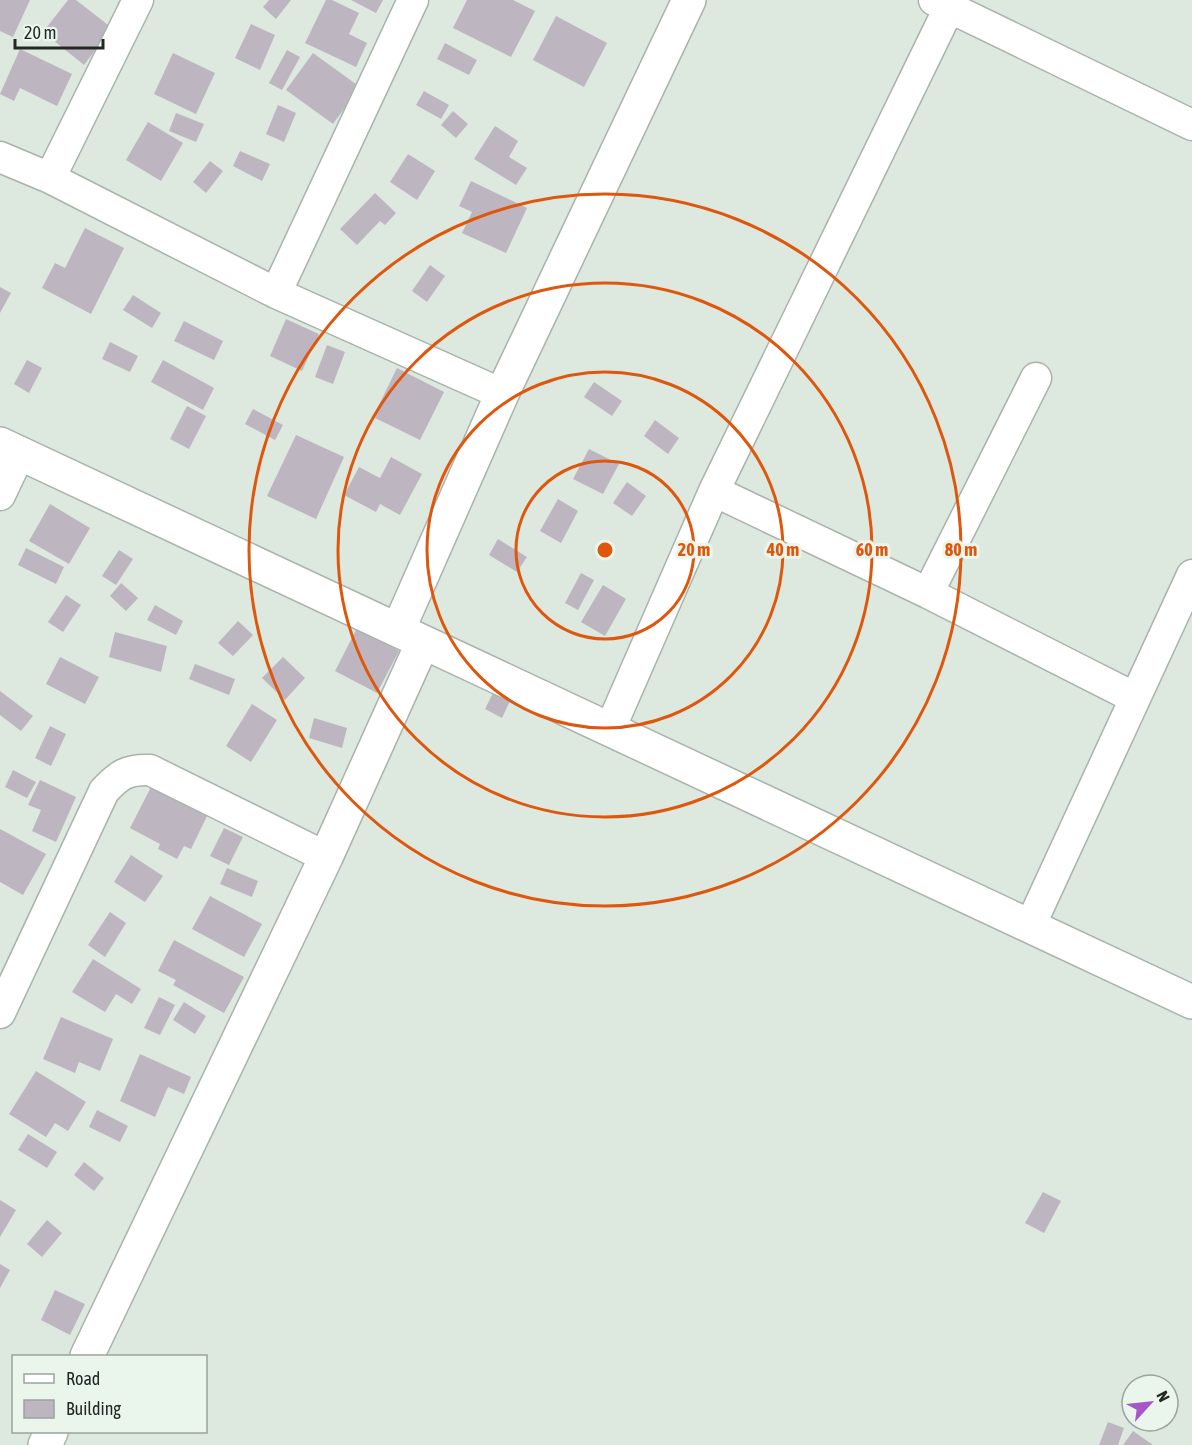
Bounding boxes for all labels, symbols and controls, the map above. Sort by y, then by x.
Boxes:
scale bar [15,12,104,50]
text: 20 m [24,22,56,43]
text: 20 m [678,539,710,560]
text: 40 m [766,539,799,560]
text: 60 m [856,539,888,560]
text: 80 m [945,539,977,560]
centre of rings [595,540,615,560]
legend [12,1355,207,1433]
text: Road [66,1368,100,1389]
north arrow [1120,1373,1180,1433]
text: N [1153,1388,1174,1404]
text: Building [66,1398,121,1419]

